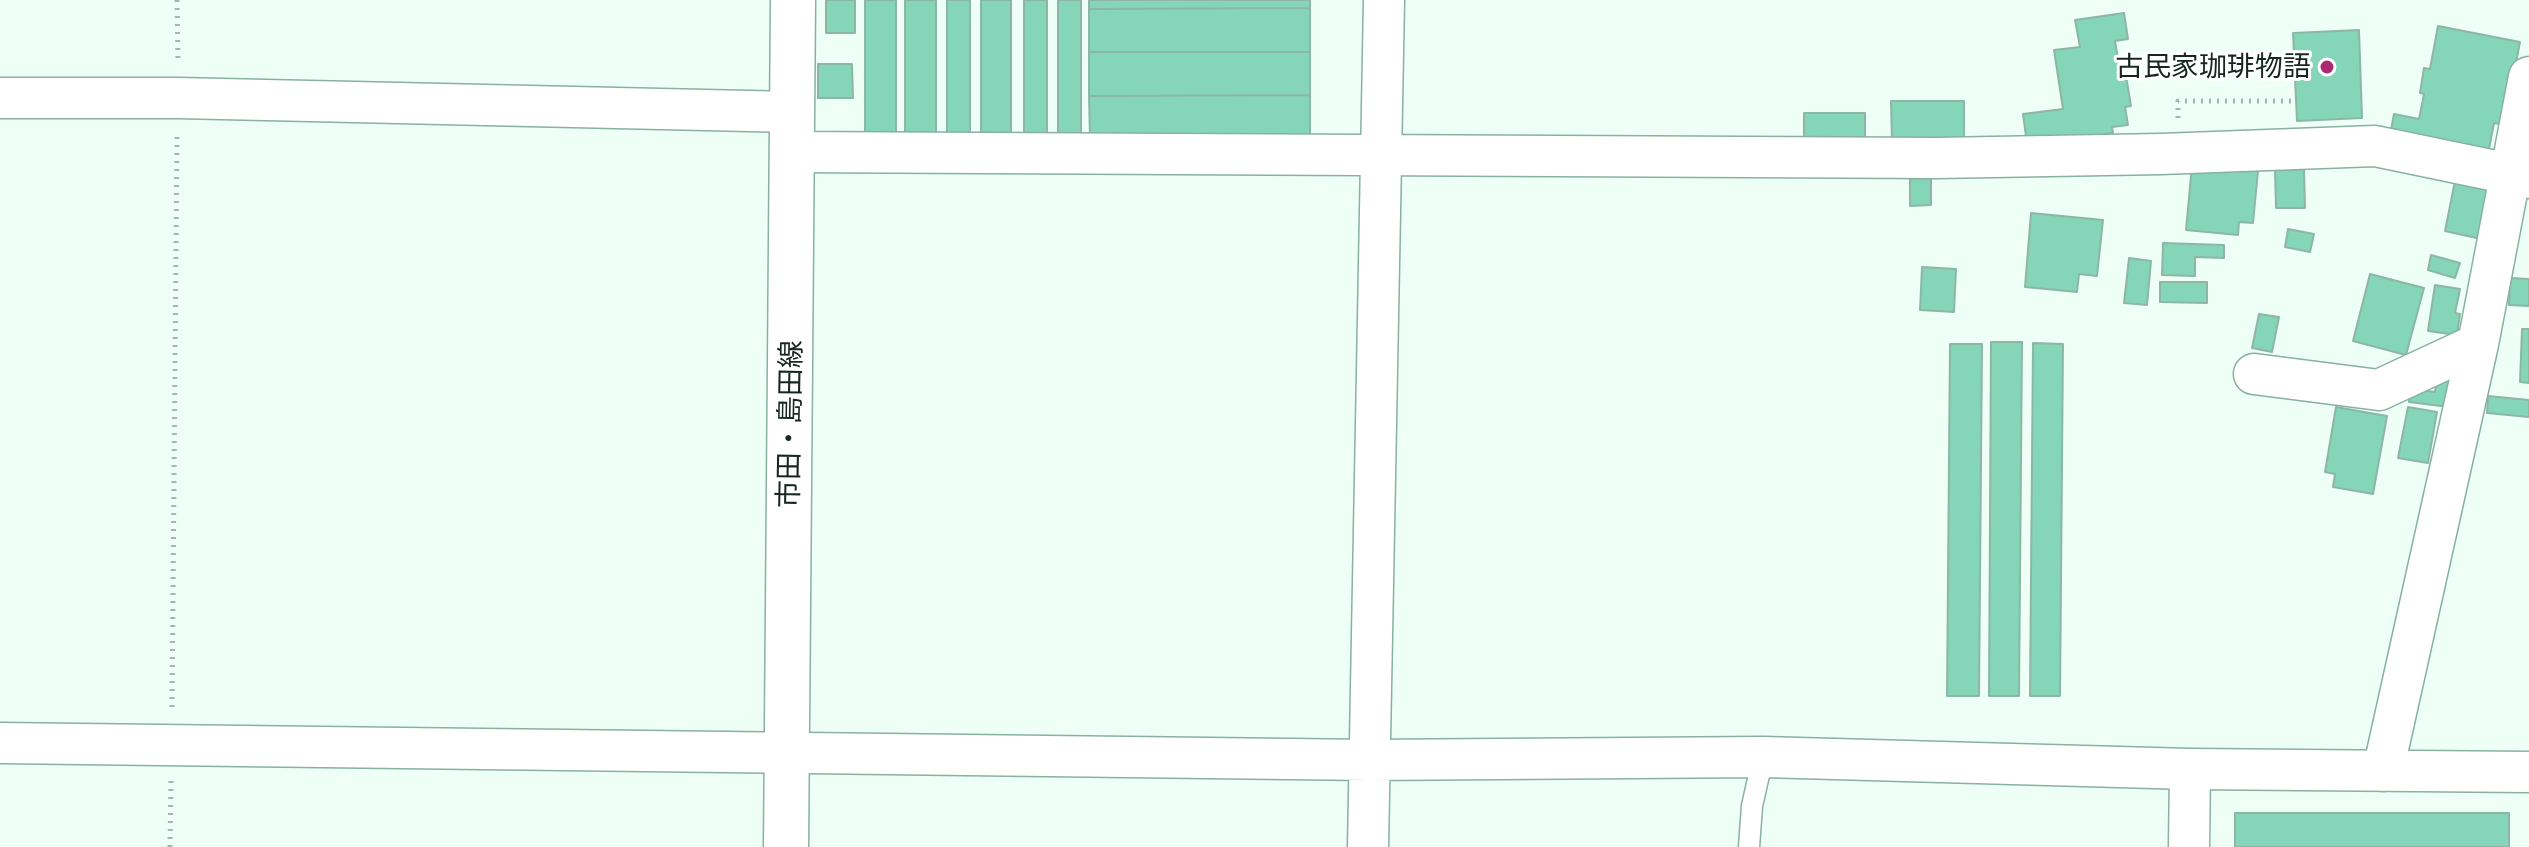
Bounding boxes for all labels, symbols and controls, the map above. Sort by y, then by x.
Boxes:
place label: 古民家珈琲物語 [2115,50,2311,84]
marker: 古民家珈琲物語 [2318,58,2336,76]
street label: 市田・島田線 [772,340,808,508]

